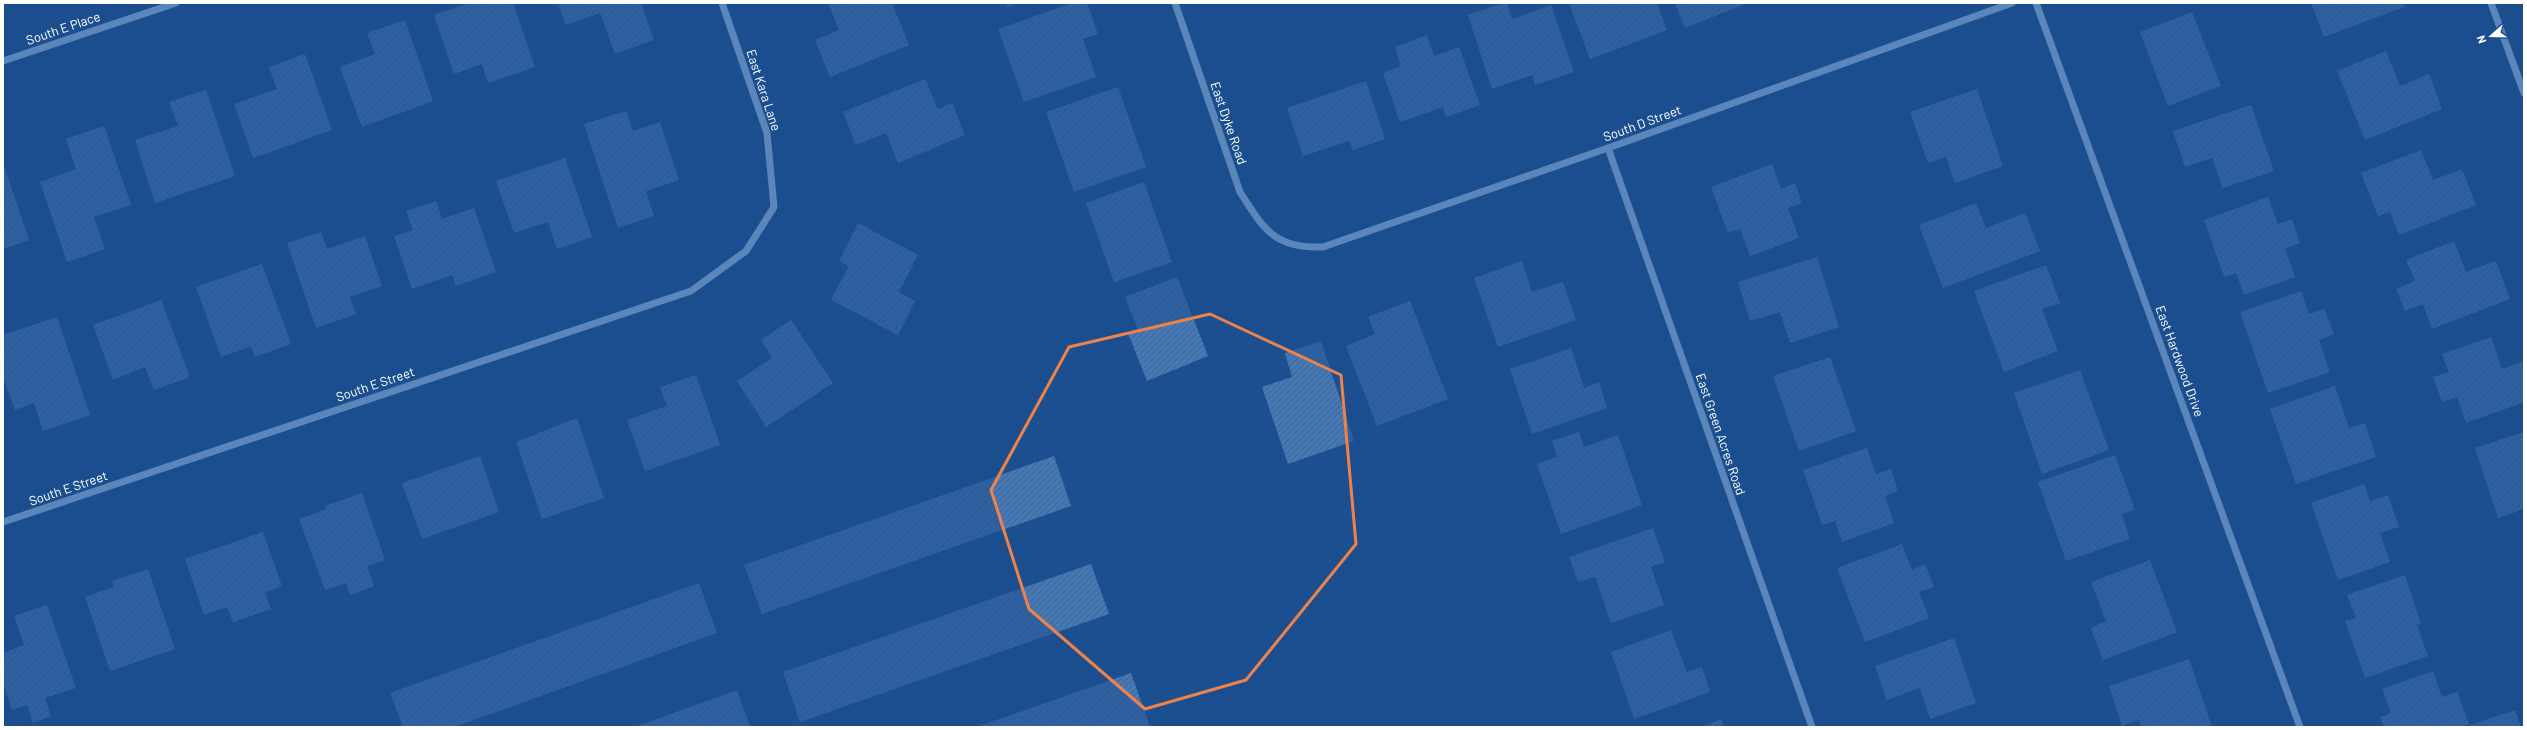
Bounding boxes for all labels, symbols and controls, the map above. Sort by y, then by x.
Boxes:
street label: South E Place [24,8,102,48]
north arrow [2471,16,2511,56]
text: N [2474,34,2488,45]
street label: East Kara Lane [743,47,785,133]
street label: East Dyke Road [1207,79,1251,167]
street label: South D Street [1601,101,1683,145]
street label: East Hardwood Drive [2152,303,2208,419]
street label: South E Street [334,363,416,405]
street label: East Green Acres Road [1693,371,1749,497]
street label: South E Street [27,467,109,509]

